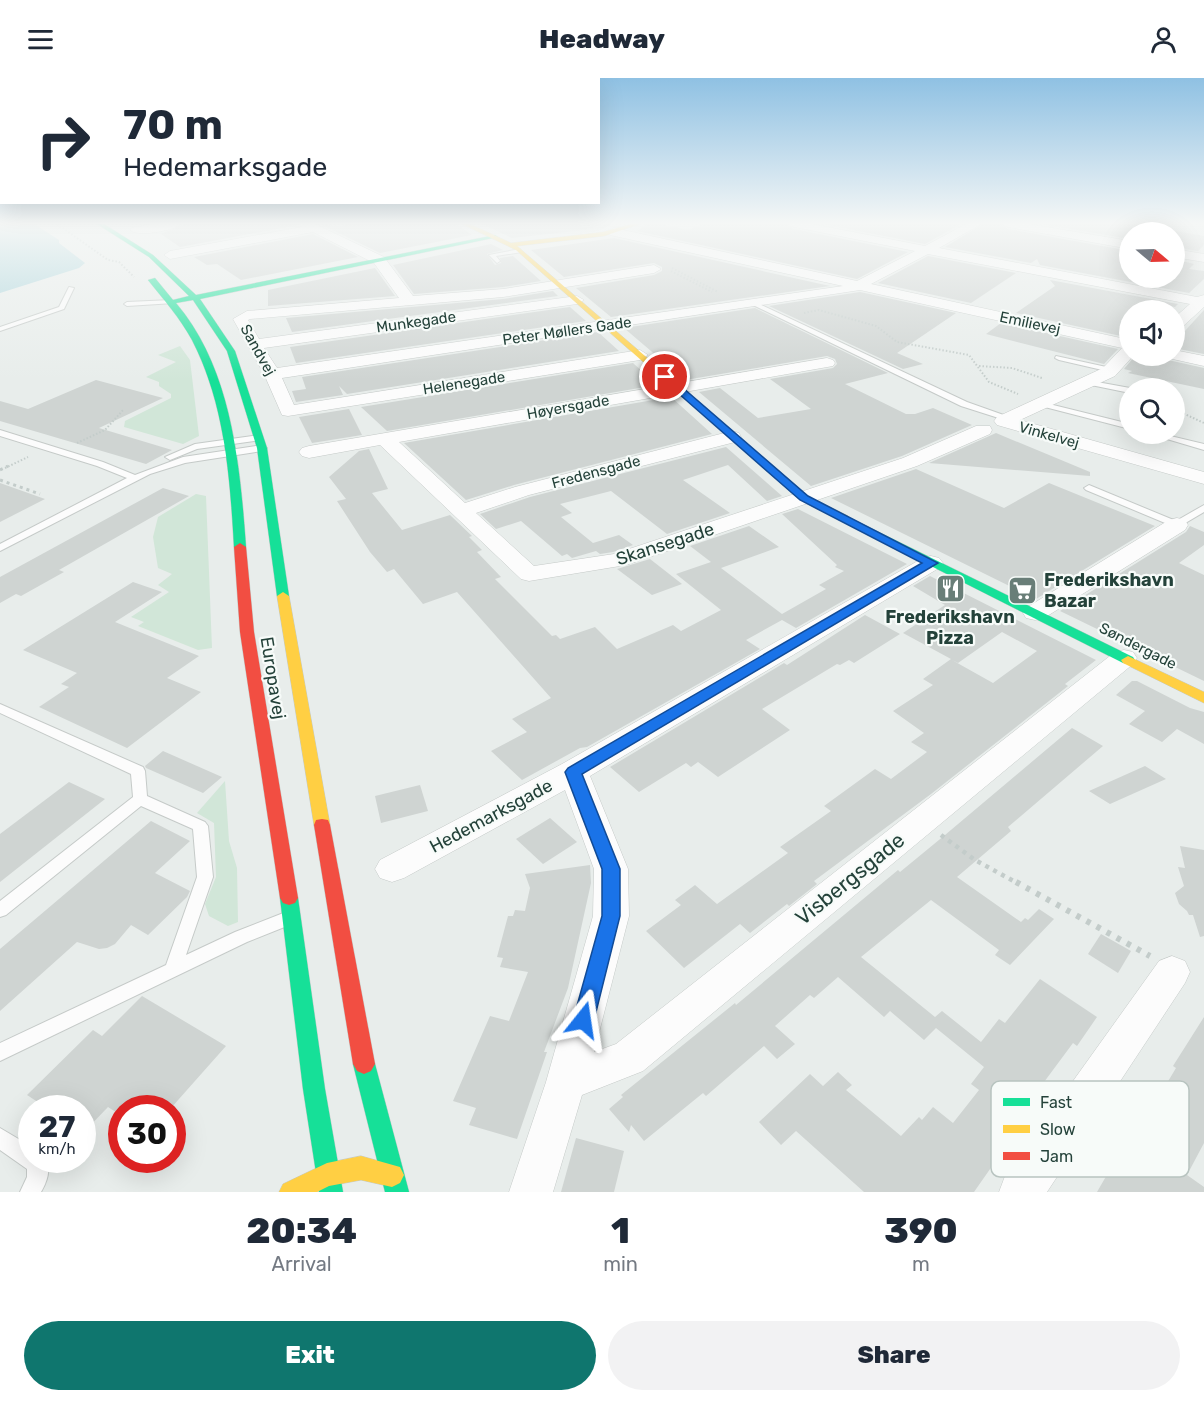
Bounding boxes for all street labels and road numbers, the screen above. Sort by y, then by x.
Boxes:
street label: Munkegade [375,307,457,337]
street label: Emilievej [998,308,1062,338]
street label: Peter Møllers Gade [501,313,633,349]
street label: Sandvej [237,321,279,379]
street label: Helenegade [421,368,507,398]
street label: Høyersgade [525,391,611,423]
street label: Vinkelvej [1017,418,1081,452]
street label: Fredensgade [550,452,642,492]
street label: Skansegade [613,518,717,570]
street label: Søndergade [1096,619,1180,673]
street label: Europavej [256,635,290,721]
street label: Hedemarksgade [426,774,556,858]
street label: Visbergsgade [790,827,909,930]

